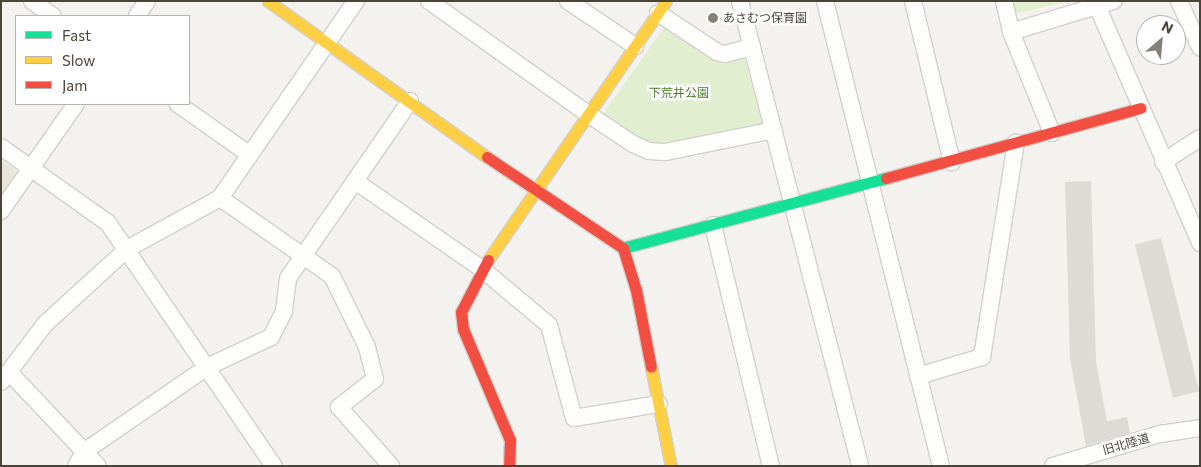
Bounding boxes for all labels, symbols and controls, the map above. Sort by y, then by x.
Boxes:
place label: あさむつ保育園 [723,11,807,25]
marker: あさむつ保育園 [707,12,719,24]
legend [15,15,190,105]
north arrow [1136,15,1186,65]
text: N [1159,17,1176,37]
text: Fast [62,26,91,44]
text: Slow [62,51,95,69]
text: Jam [62,76,87,94]
park label: 下荒井公園 [649,86,709,100]
street label: 旧北陸道 [1101,430,1151,458]

